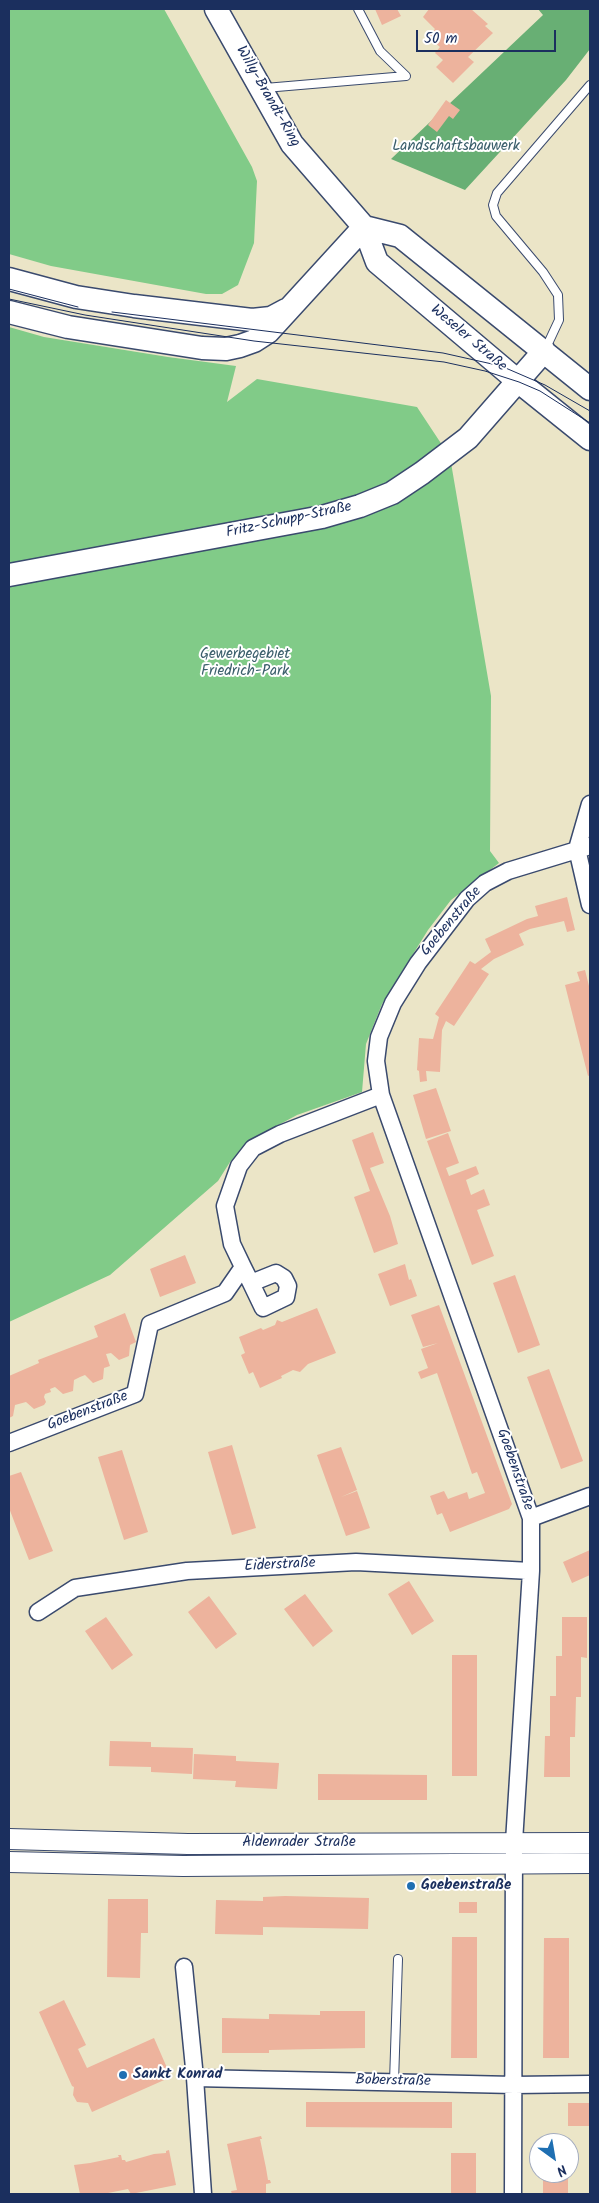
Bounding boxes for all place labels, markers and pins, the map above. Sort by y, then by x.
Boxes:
place label: Goebenstraße [421,1877,511,1895]
marker: Goebenstraße [405,1880,417,1892]
place label: Sankt Konrad [133,2066,223,2084]
marker: Sankt Konrad [117,2069,129,2081]

